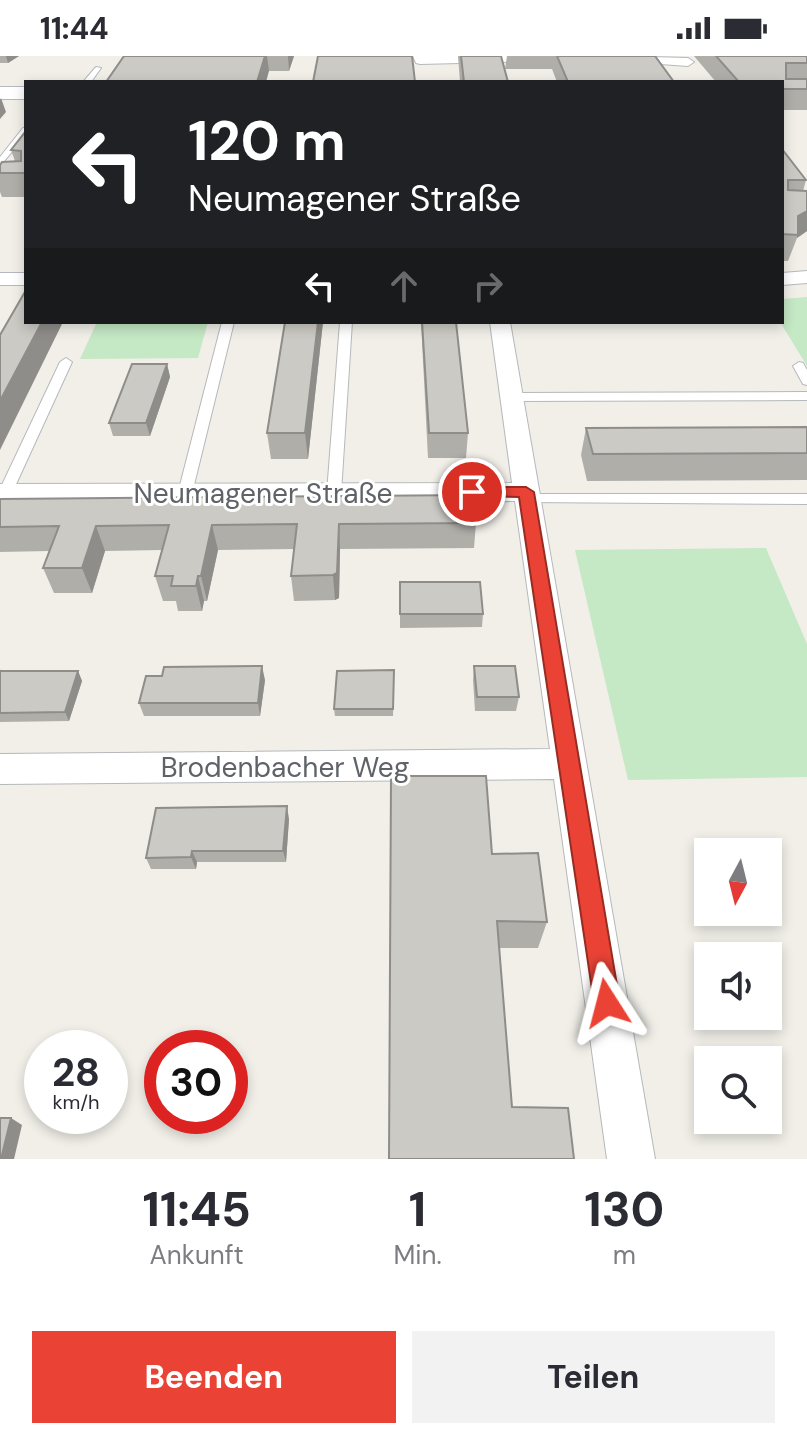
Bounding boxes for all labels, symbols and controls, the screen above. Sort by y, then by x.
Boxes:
text: 11:44 [40,9,108,48]
text: 120 m [188,104,346,177]
icon: left [56,112,160,216]
text: Neumagener Straße [188,175,521,222]
icon: left [298,264,342,308]
icon: ahead [382,264,426,308]
icon: right [466,264,510,308]
pin [438,458,506,526]
icon: arrive [450,470,494,514]
street label: Neumagener Straße [133,475,393,512]
street label: Brodenbacher Weg [161,749,409,786]
north arrow [694,838,782,926]
map controls [694,838,782,1134]
button: sound [694,942,782,1030]
position arrow [565,961,649,1045]
speed limit sign: 30 [144,1030,248,1134]
text: 28 [52,1046,100,1098]
button: search [694,1046,782,1134]
text: km/h [52,1089,100,1115]
text: 11:45 [143,1178,251,1241]
text: 1 [409,1178,426,1241]
text: 130 [584,1178,664,1241]
text: Ankunft [150,1238,244,1272]
text: Min. [393,1238,442,1272]
text: m [613,1238,636,1272]
button: Beenden [32,1331,396,1423]
button: Teilen [412,1331,775,1423]

